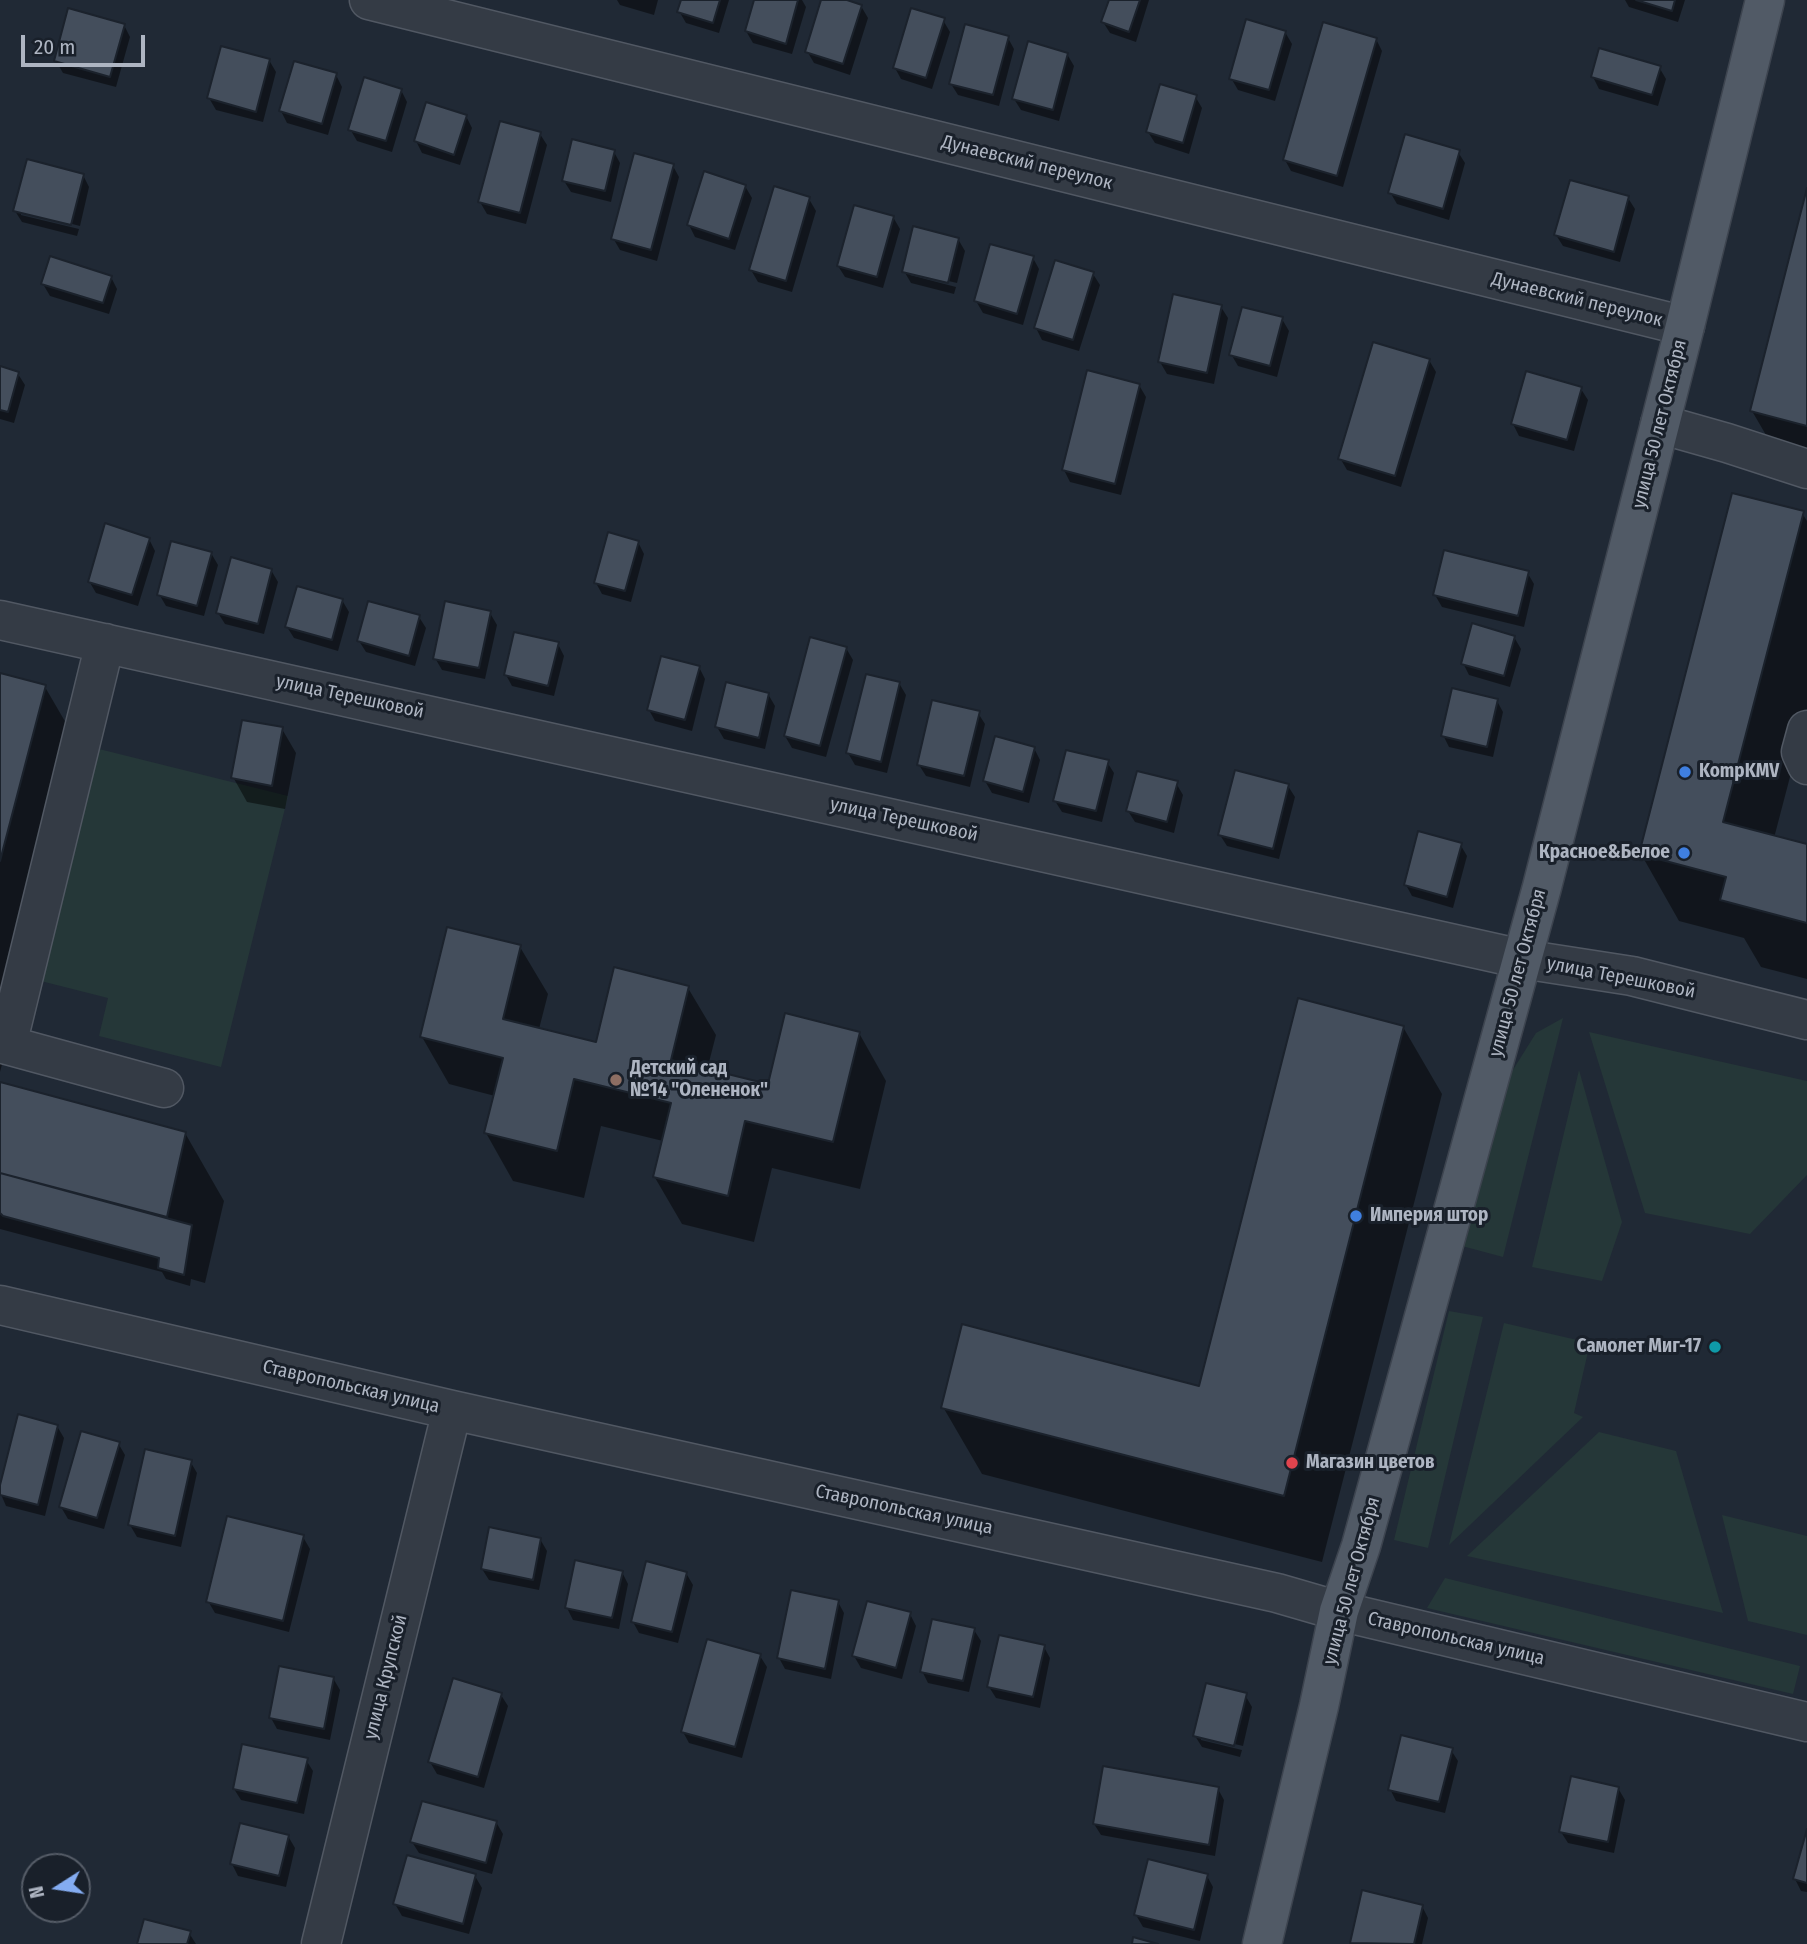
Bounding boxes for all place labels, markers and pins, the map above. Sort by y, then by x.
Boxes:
place label: KompKMV [1699,761,1779,783]
marker: KompKMV [1677,764,1693,780]
place label: Красное&Белое [1539,842,1670,864]
marker: Красное&Белое [1676,845,1692,861]
place label: Детский сад №14 "Олененок" [630,1058,768,1102]
marker: Детский сад №14 "Олененок" [608,1072,624,1088]
place label: Империя штор [1370,1205,1488,1227]
marker: Империя штор [1348,1208,1364,1224]
place label: Самолет Миг-17 [1576,1336,1701,1358]
marker: Самолет Миг-17 [1707,1339,1723,1355]
place label: Магазин цветов [1306,1452,1435,1474]
marker: Магазин цветов [1284,1455,1300,1471]

